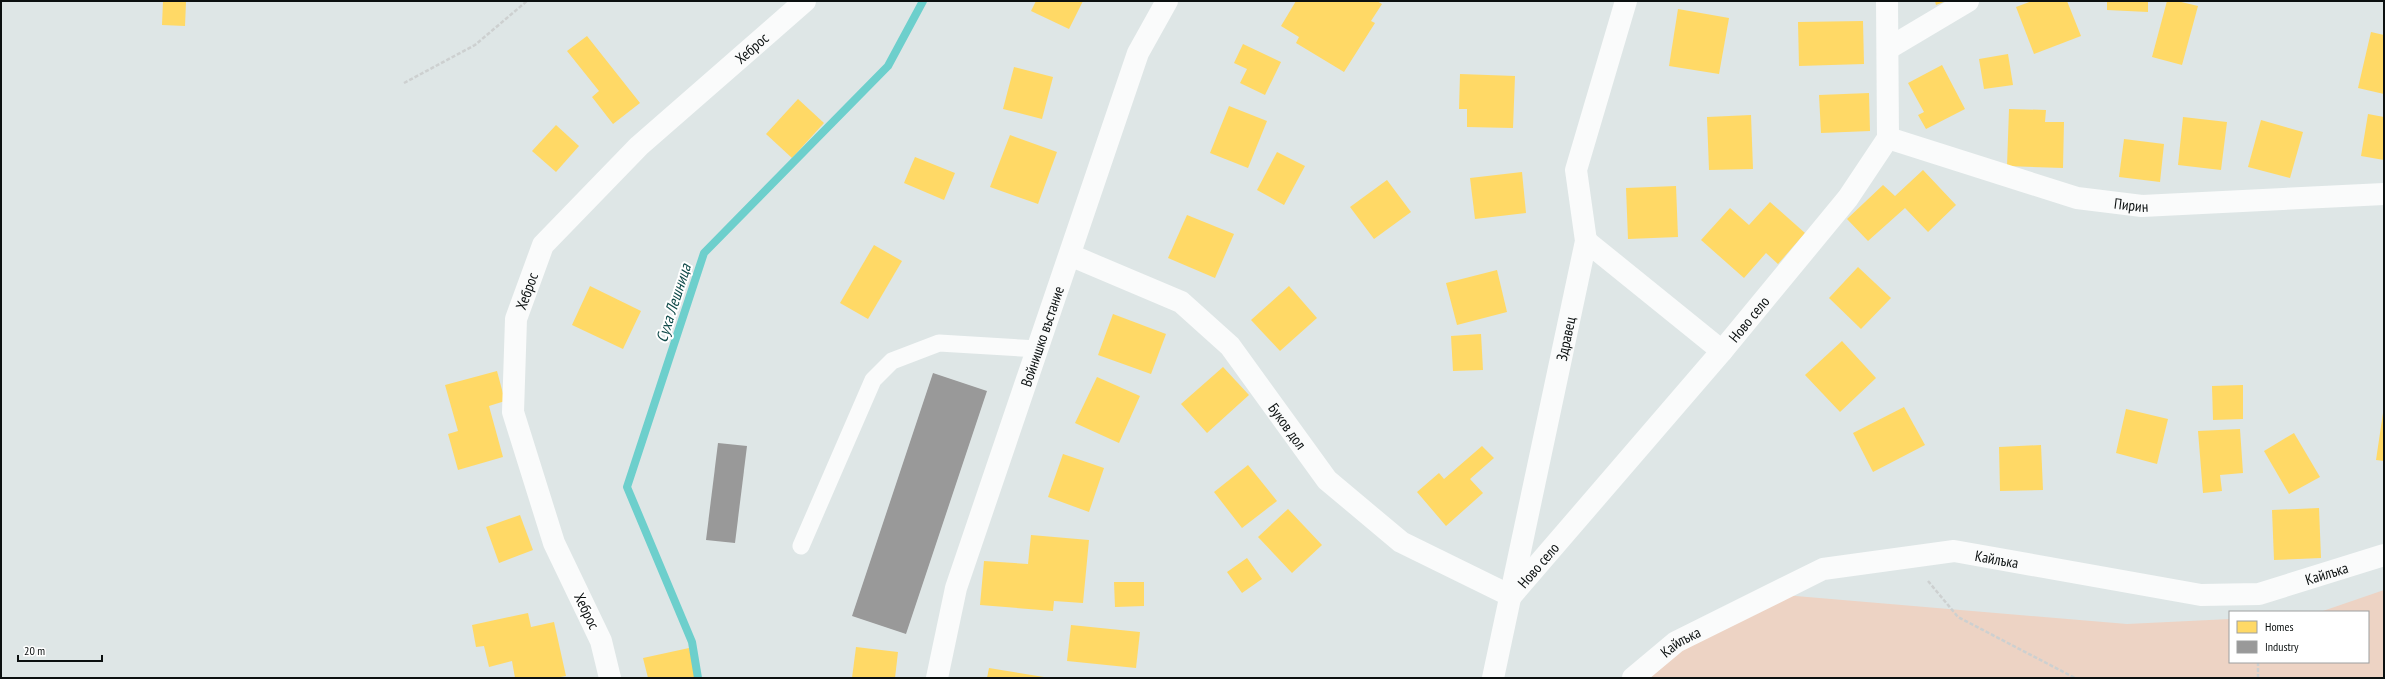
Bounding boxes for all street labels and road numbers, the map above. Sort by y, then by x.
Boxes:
street label: Хеброс [731,28,772,67]
street label: Пирин [2113,193,2149,216]
street label: Хеброс [511,269,542,312]
street label: Войнишко въстание [1016,283,1068,389]
street label: Ново село [1724,292,1773,346]
street label: Здравец [1551,314,1579,362]
street label: Буков дол [1265,399,1311,453]
street label: Ново село [1513,538,1563,591]
street label: Кайлъка [1974,545,2020,572]
street label: Кайлъка [2303,557,2350,589]
street label: Хеброс [570,590,604,633]
street label: Кайлъка [1656,622,1703,661]

